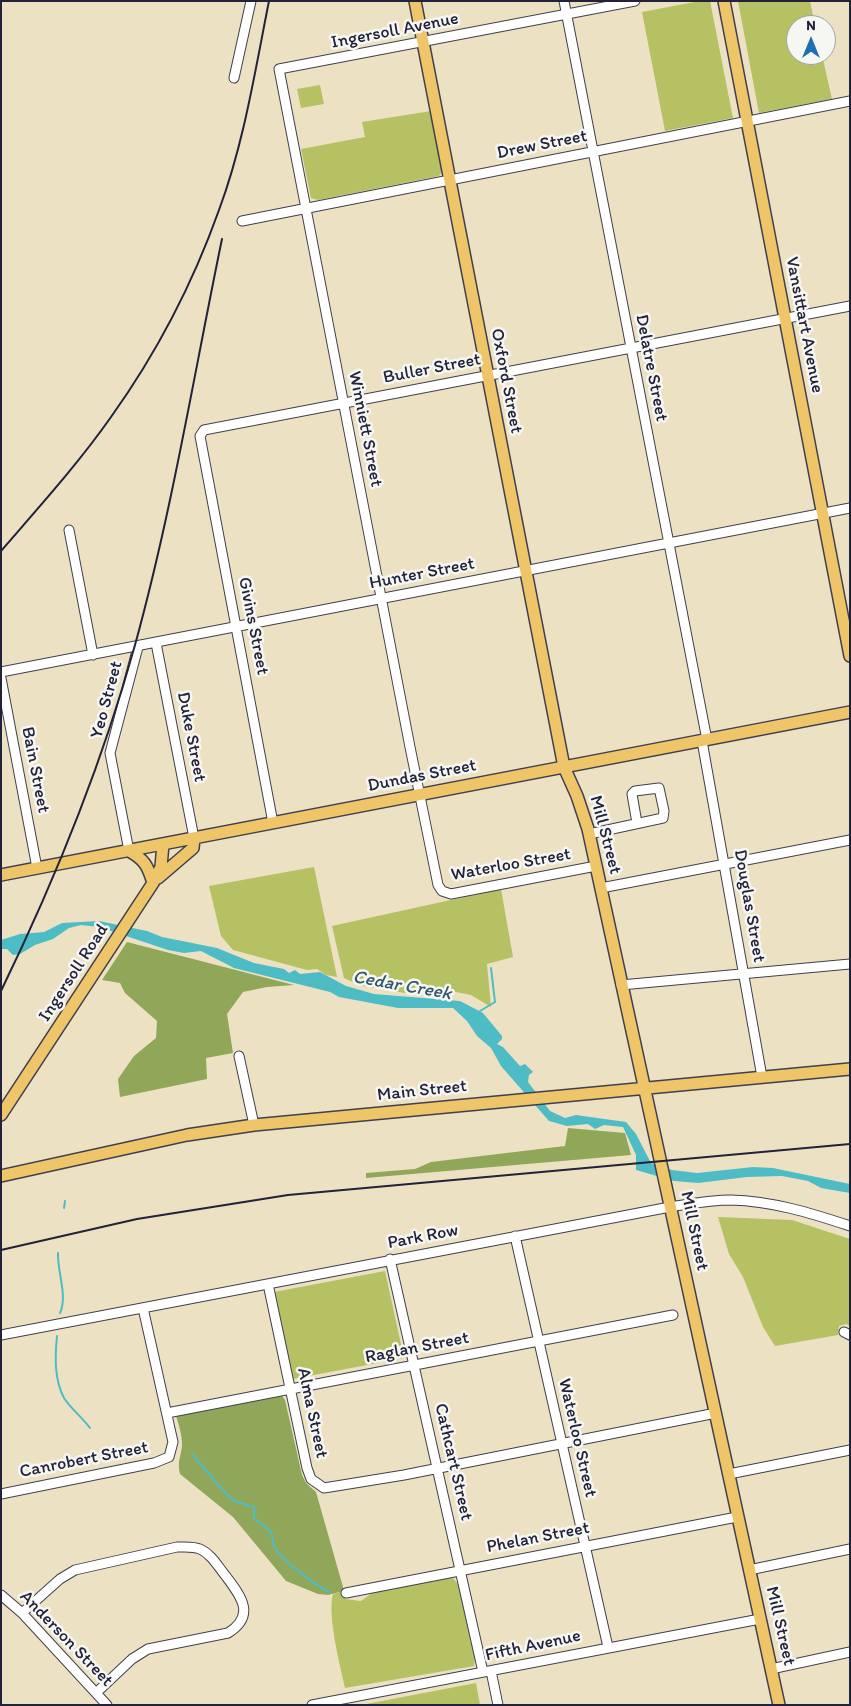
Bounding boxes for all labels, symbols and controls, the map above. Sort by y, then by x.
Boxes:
street label: Ingersoll Avenue [329,8,461,54]
north arrow [786,15,836,65]
text: N [806,17,816,34]
street label: Drew Street [495,126,589,164]
street label: Vansittart Avenue [780,255,828,395]
street label: Delatre Street [630,313,672,423]
street label: Oxford Street [485,327,527,435]
street label: Buller Street [381,349,483,389]
street label: Winniett Street [343,369,387,489]
street label: Hunter Street [368,553,476,595]
street label: Givins Street [233,575,273,677]
street label: Yeo Street [86,659,128,741]
street label: Duke Street [172,690,210,784]
street label: Bain Street [16,725,54,815]
street label: Dundas Street [366,755,478,797]
street label: Mill Street [584,793,626,877]
street label: Waterloo Street [449,844,573,886]
street label: Douglas Street [728,848,770,964]
street label: Ingersoll Road [34,920,114,1026]
water label: Cedar Creek [351,966,453,1006]
street label: Main Street [376,1076,468,1106]
street label: Mill Street [675,1189,713,1273]
street label: Park Row [386,1220,460,1254]
street label: Raglan Street [363,1327,471,1369]
street label: Alma Street [292,1366,332,1460]
street label: Waterloo Street [553,1377,601,1499]
street label: Cathcart Street [429,1401,477,1523]
street label: Canrobert Street [18,1437,150,1483]
street label: Phelan Street [485,1517,591,1559]
street label: Mill Street [760,1584,800,1668]
street label: Anderson Street [15,1586,117,1692]
street label: Fifth Avenue [483,1625,583,1667]

